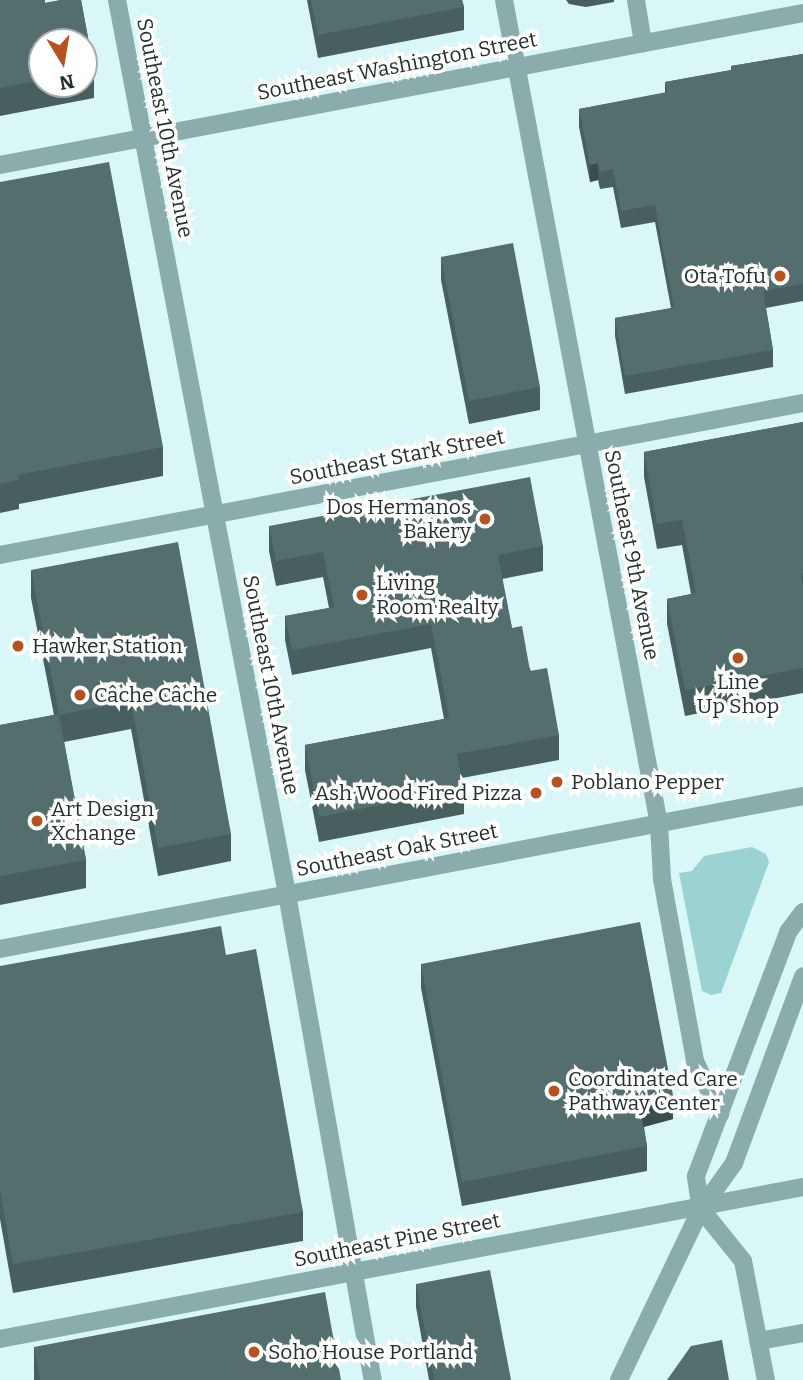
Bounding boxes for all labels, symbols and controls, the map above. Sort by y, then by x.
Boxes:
street label: Southeast 10th Avenue [131,16,199,240]
street label: Southeast Washington Street [255,27,539,105]
north arrow [28,28,98,98]
text: N [57,69,76,95]
place label: Ota Tofu [684,263,766,289]
marker: Ota Tofu [772,268,788,284]
street label: Southeast Stark Street [288,424,506,490]
street label: Southeast 9th Avenue [599,448,665,662]
place label: Dos Hermanos Bakery [326,494,471,544]
marker: Dos Hermanos Bakery [477,511,493,527]
place label: Living Room Realty [376,570,499,620]
street label: Southeast 10th Avenue [237,573,305,797]
marker: Living Room Realty [354,587,370,603]
place label: Hawker Station [32,633,182,659]
marker: Hawker Station [10,638,26,654]
marker: Line Up Shop [730,650,746,666]
place label: Line Up Shop [697,669,779,719]
place label: Câche Câche [94,682,217,708]
marker: Câche Câche [72,687,88,703]
place label: Poblano Pepper [571,769,724,795]
marker: Poblano Pepper [549,774,565,790]
place label: Ash Wood Fired Pizza [314,780,522,806]
marker: Ash Wood Fired Pizza [528,785,544,801]
place label: Art Design Xchange [51,796,154,846]
marker: Art Design Xchange [29,813,45,829]
street label: Southeast Oak Street [294,818,500,882]
place label: Coordinated Care Pathway Center [568,1066,738,1116]
marker: Coordinated Care Pathway Center [546,1083,562,1099]
street label: Southeast Pine Street [292,1208,502,1272]
place label: Soho House Portland [268,1339,473,1365]
marker: Soho House Portland [246,1344,262,1360]

